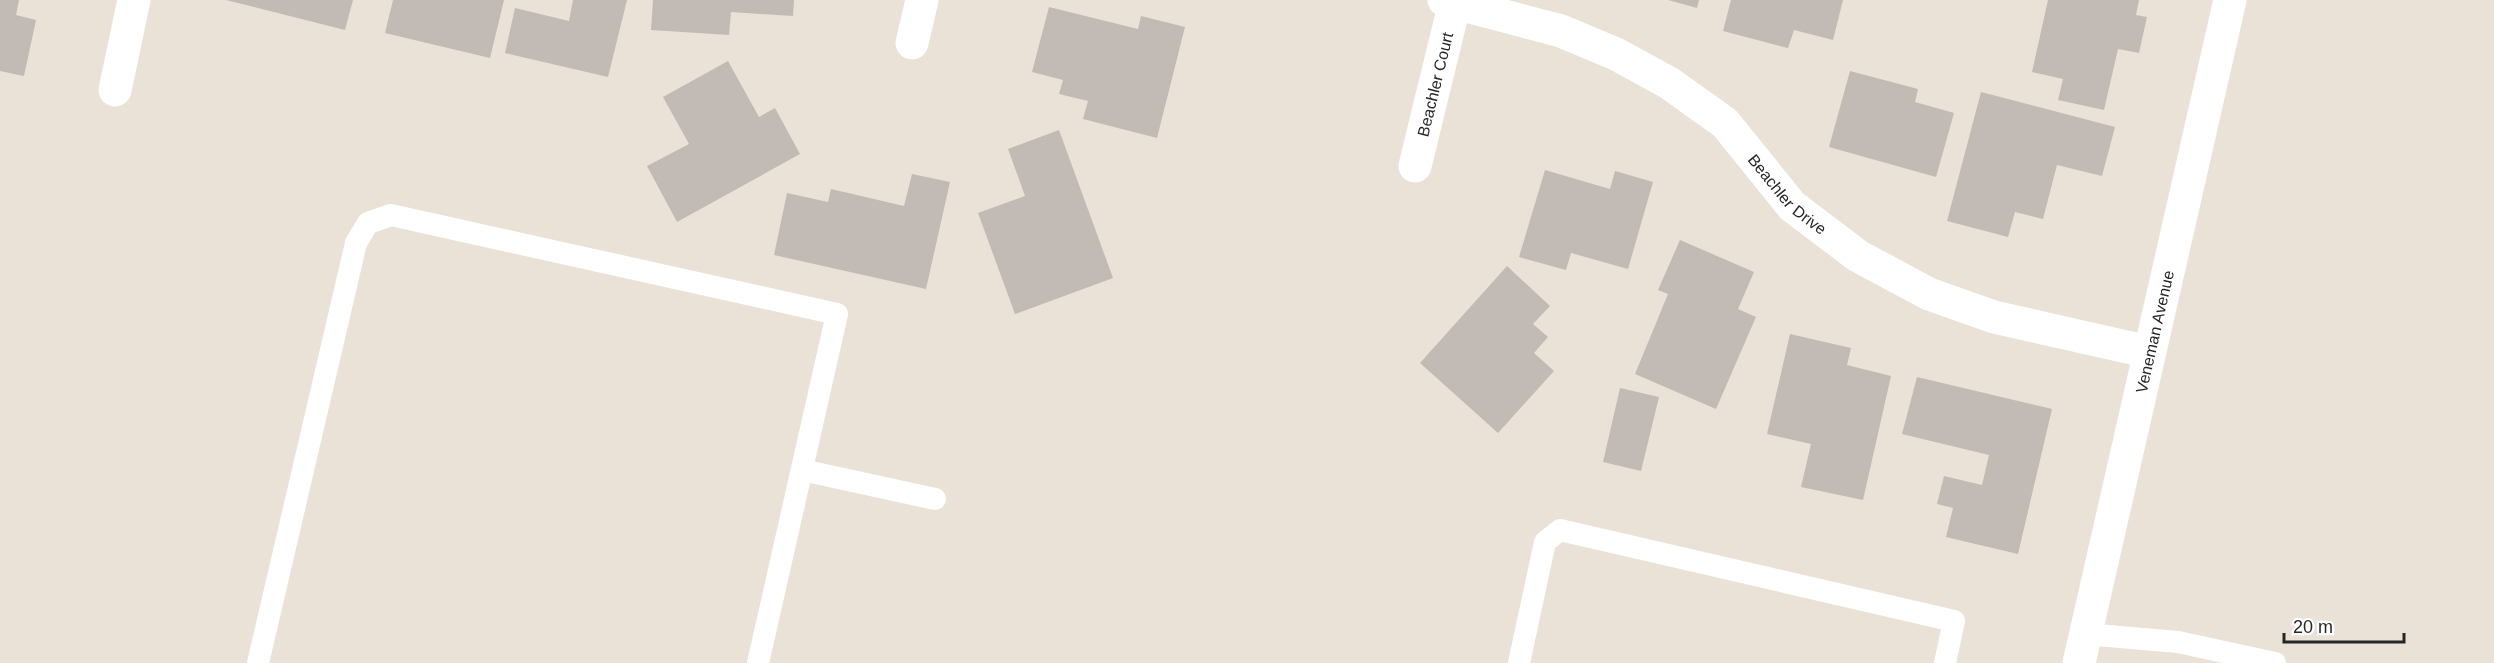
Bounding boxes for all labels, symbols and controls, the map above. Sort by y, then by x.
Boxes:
street label: Beachler Court [1414,30,1456,138]
street label: Beachler Drive [1745,151,1830,238]
street label: Veneman Avenue [2133,269,2177,395]
scale bar [2284,606,2404,644]
text: 20 m [2293,617,2333,637]

